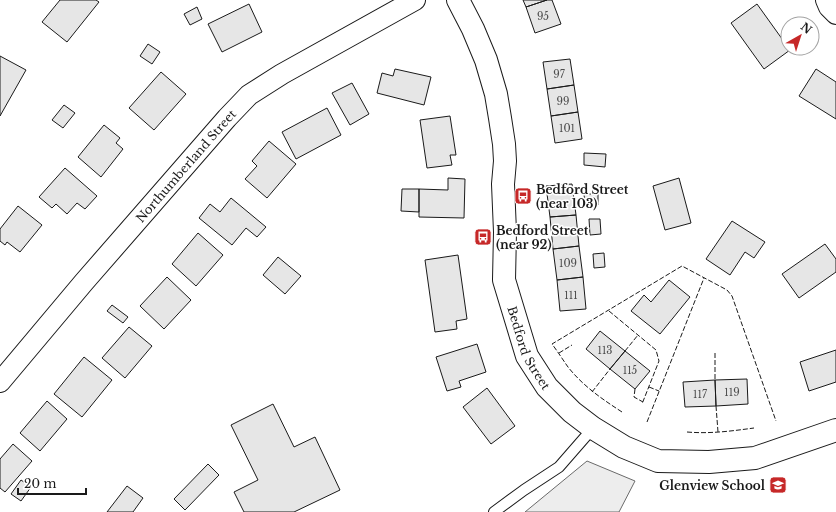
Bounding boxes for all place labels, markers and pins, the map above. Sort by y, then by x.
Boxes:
place label: Bedford Street (near 103) [536,182,629,211]
bus stop icon: Bedford Street (near 103) [513,186,533,206]
place label: Bedford Street (near 92) [496,223,589,252]
bus stop icon: Bedford Street (near 92) [473,227,493,247]
school or university icon: Glenview School [768,475,788,495]
place label: Glenview School [659,478,766,493]

